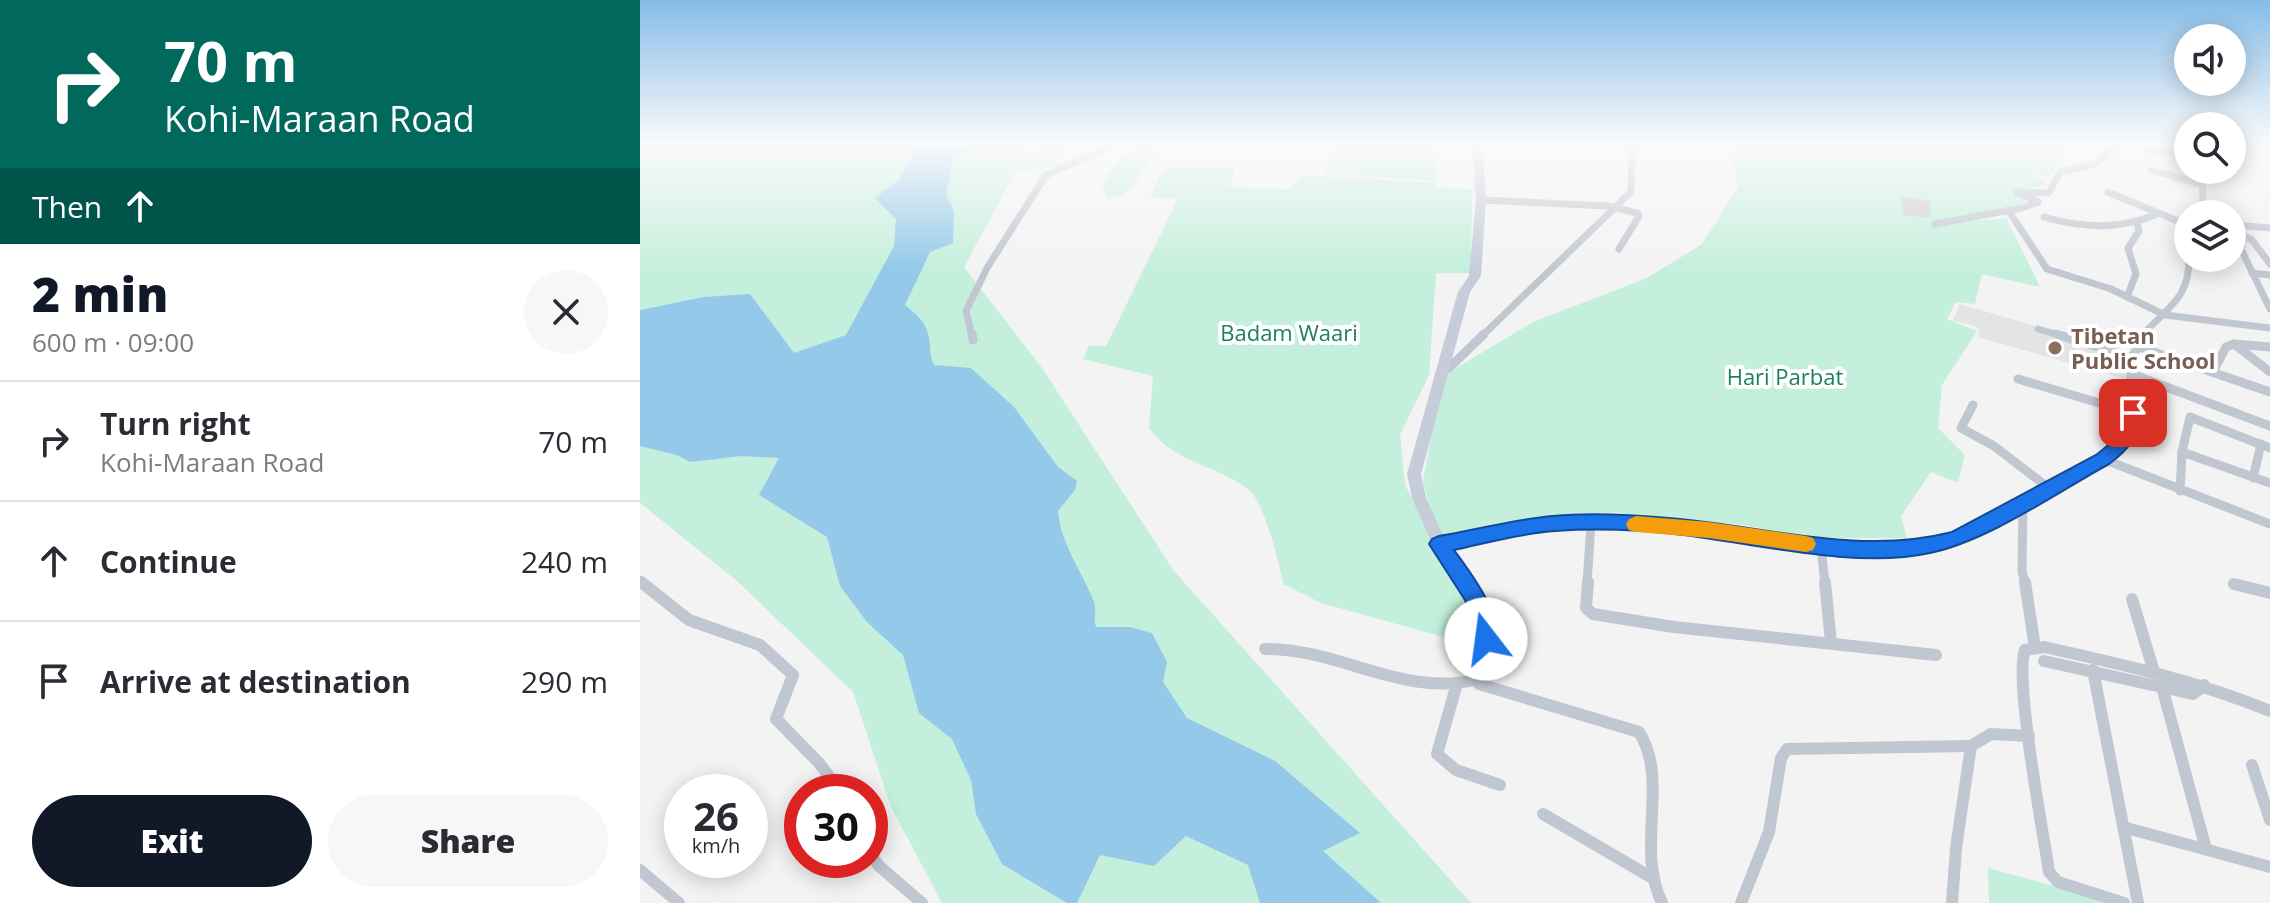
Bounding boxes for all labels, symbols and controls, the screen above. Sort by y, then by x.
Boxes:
text: 70 m [164,22,298,98]
map controls [2174,24,2246,272]
button: sound [2174,24,2246,96]
icon: right [32,32,136,136]
text: Kohi-Maraan Road [164,94,475,143]
button: search [2174,112,2246,184]
icon: ahead [118,184,162,228]
text: Then [32,186,102,227]
button: layers [2174,200,2246,272]
text: 2 min [32,261,168,326]
button: close [524,270,608,354]
park label: Badam Waari [1220,317,1358,347]
place label: Tibetan Public School [2071,320,2216,375]
text: 600 m · 09:00 [32,324,194,360]
marker: Tibetan Public School [2046,339,2064,357]
park label: Hari Parbat [1727,361,1843,391]
pin [2099,379,2167,447]
icon: arrive [2111,391,2155,435]
text: Turn right [100,403,251,444]
icon: right [32,419,76,463]
text: 70 m [538,421,608,462]
text: Kohi-Maraan Road [100,444,325,480]
icon: ahead [32,539,76,583]
text: Continue [100,541,237,582]
text: 240 m [521,541,608,582]
position arrow [1444,597,1528,681]
icon: arrive [32,659,76,703]
text: Arrive at destination [100,661,411,702]
text: 290 m [521,661,608,702]
speed limit sign: 30 [784,774,888,878]
text: 26 [693,788,739,843]
button: Exit [32,795,312,887]
button: Share [328,795,608,887]
text: km/h [692,832,740,859]

